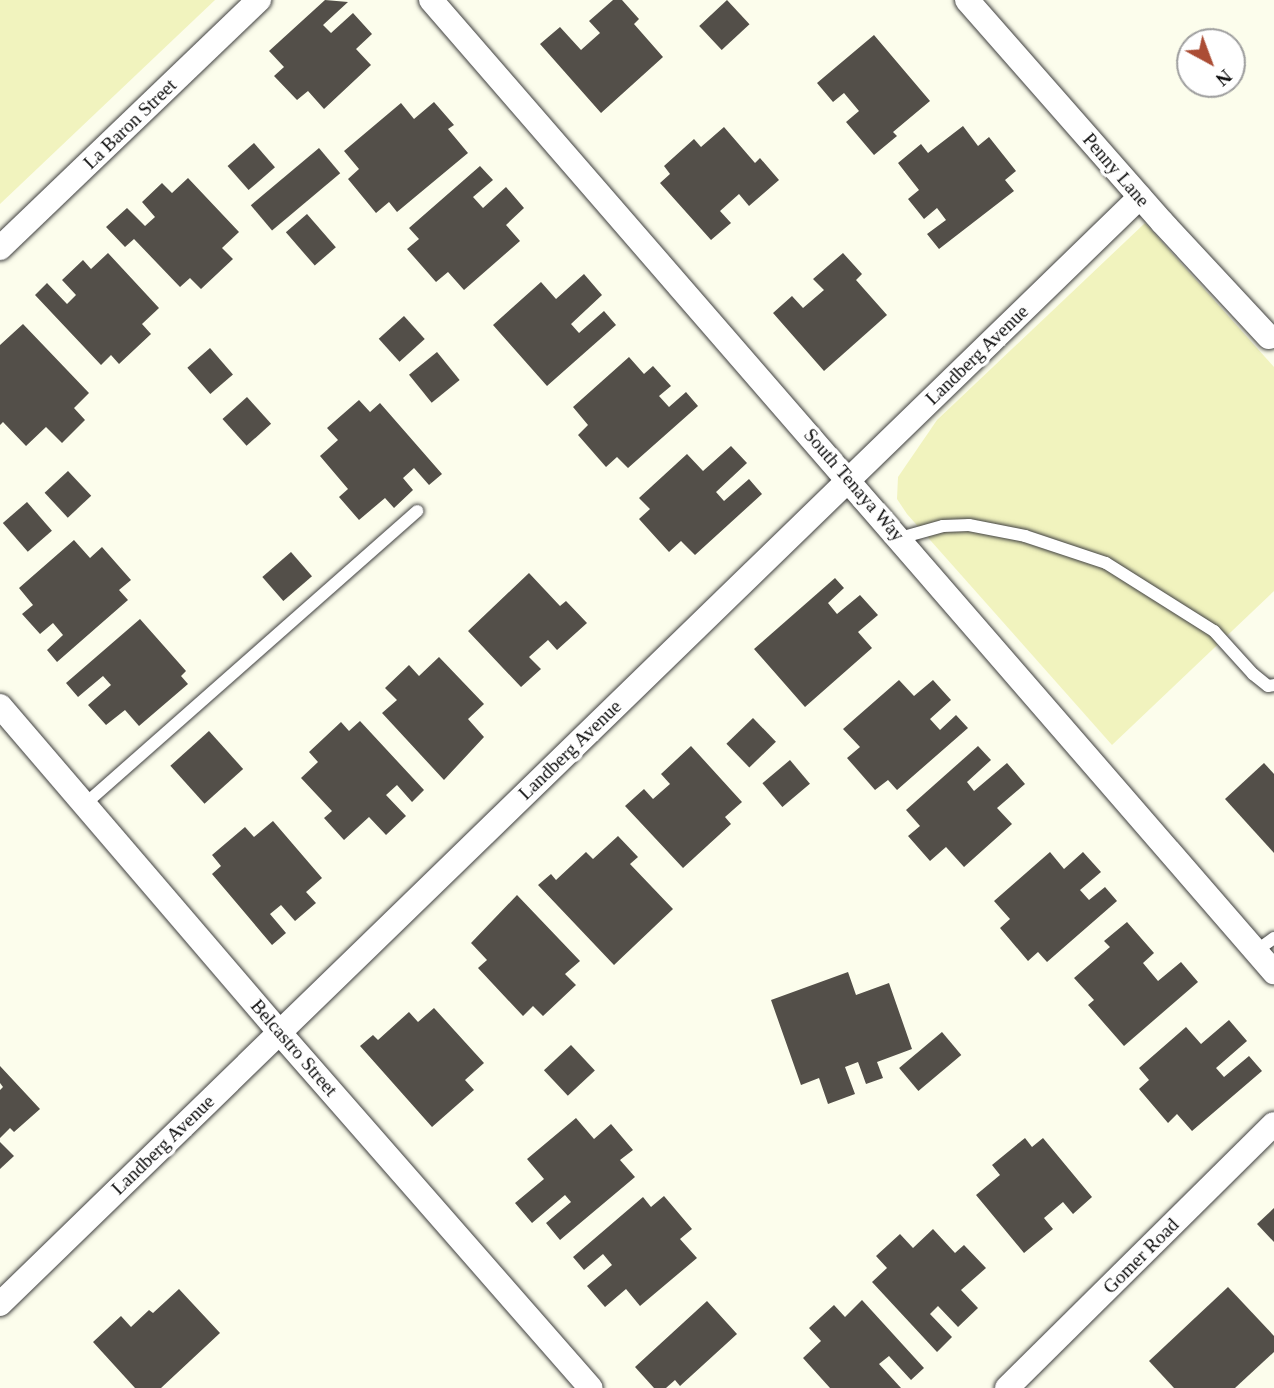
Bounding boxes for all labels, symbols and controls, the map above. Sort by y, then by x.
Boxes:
north arrow [1176,28,1246,98]
text: N [1212,65,1236,90]
street label: La Baron Street [79,74,181,174]
street label: Penny Lane [1078,128,1154,212]
street label: Landberg Avenue [921,300,1033,410]
street label: South Tenaya Way [799,424,909,546]
street label: Landberg Avenue [514,695,626,805]
street label: Belcastro Street [246,995,342,1101]
street label: Landberg Avenue [107,1090,219,1200]
street label: Gomer Road [1098,1213,1184,1299]

